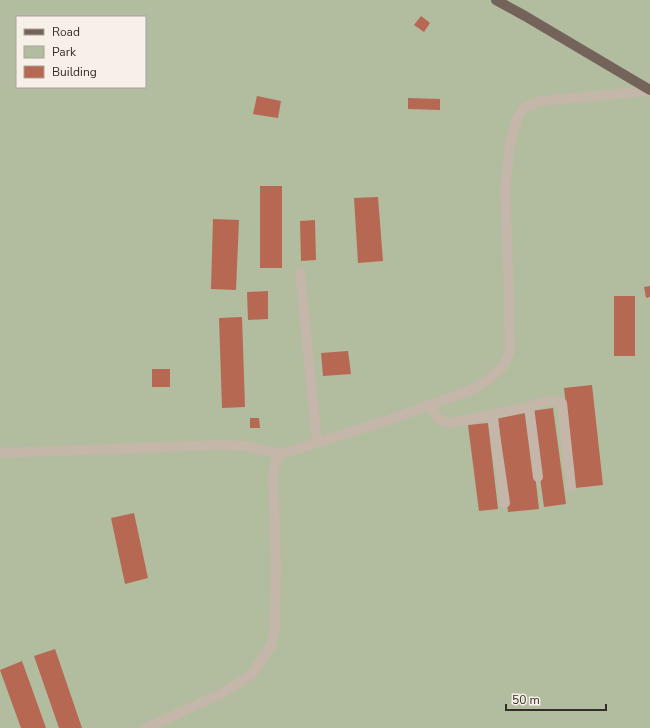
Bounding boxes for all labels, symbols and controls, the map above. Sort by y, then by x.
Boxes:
legend [16,16,146,88]
text: Road [52,24,80,40]
text: Park [52,44,77,60]
text: Building [52,64,97,80]
scale bar [506,686,606,712]
text: 50 m [512,692,540,708]

